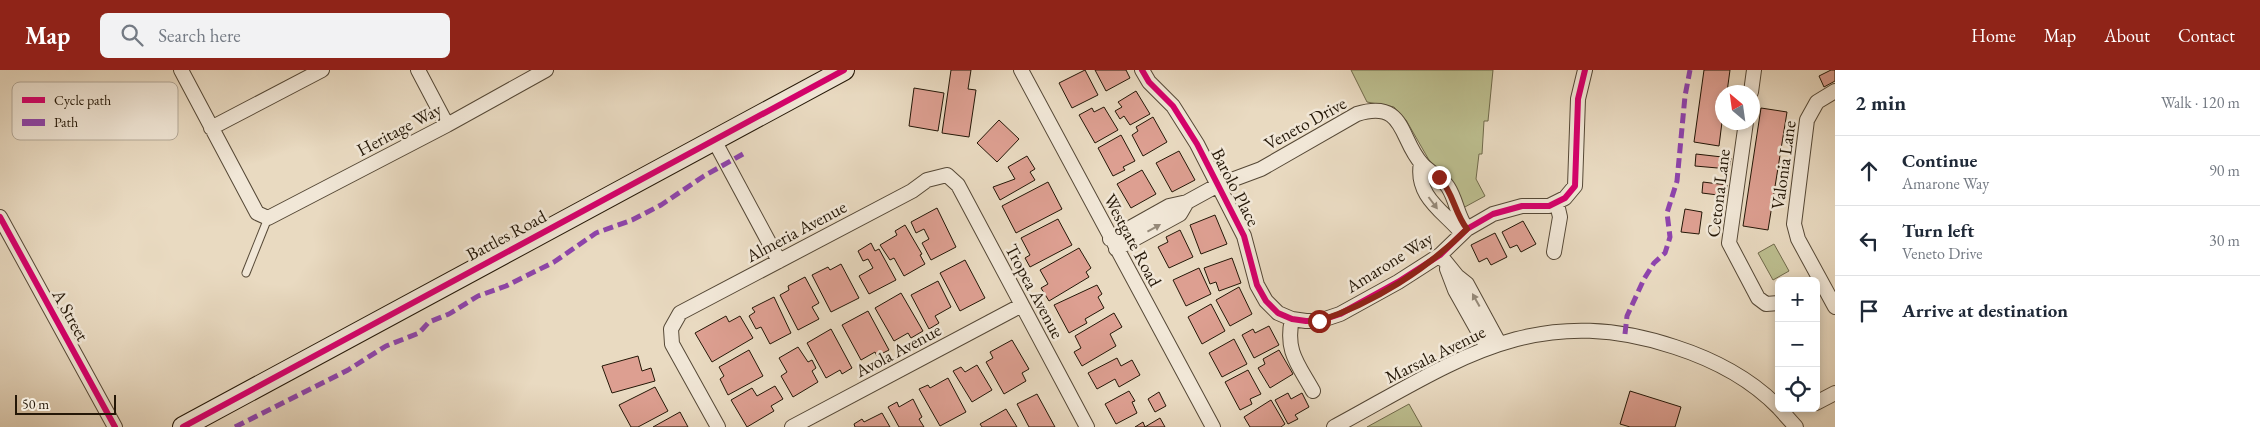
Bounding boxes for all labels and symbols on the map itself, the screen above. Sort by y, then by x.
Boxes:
legend [12,82,178,140]
north arrow [1715,85,1760,130]
text: Cycle path [54,91,111,109]
street label: Veneto Drive [1260,91,1350,155]
street label: Heritage Way [353,97,446,161]
text: Path [54,113,78,131]
street label: Valonia Lane [1765,119,1801,211]
street label: Barolo Place [1207,144,1265,230]
street label: Cetona Lane [1701,147,1735,239]
route end [1428,166,1451,189]
street label: Westgate Road [1099,190,1168,291]
street label: Almeria Avenue [741,195,850,268]
one-way arrow [1427,196,1438,209]
street label: Battles Road [462,204,551,266]
one-way arrow [1147,224,1161,233]
street label: Amarone Way [1340,226,1437,298]
street label: Tropea Avenue [1000,240,1070,342]
street label: A Street [47,284,95,345]
one-way arrow [1472,293,1480,307]
route start [1308,310,1331,333]
street label: Avola Avenue [850,318,945,383]
street label: Marsala Avenue [1381,320,1489,388]
scale bar [15,392,116,415]

